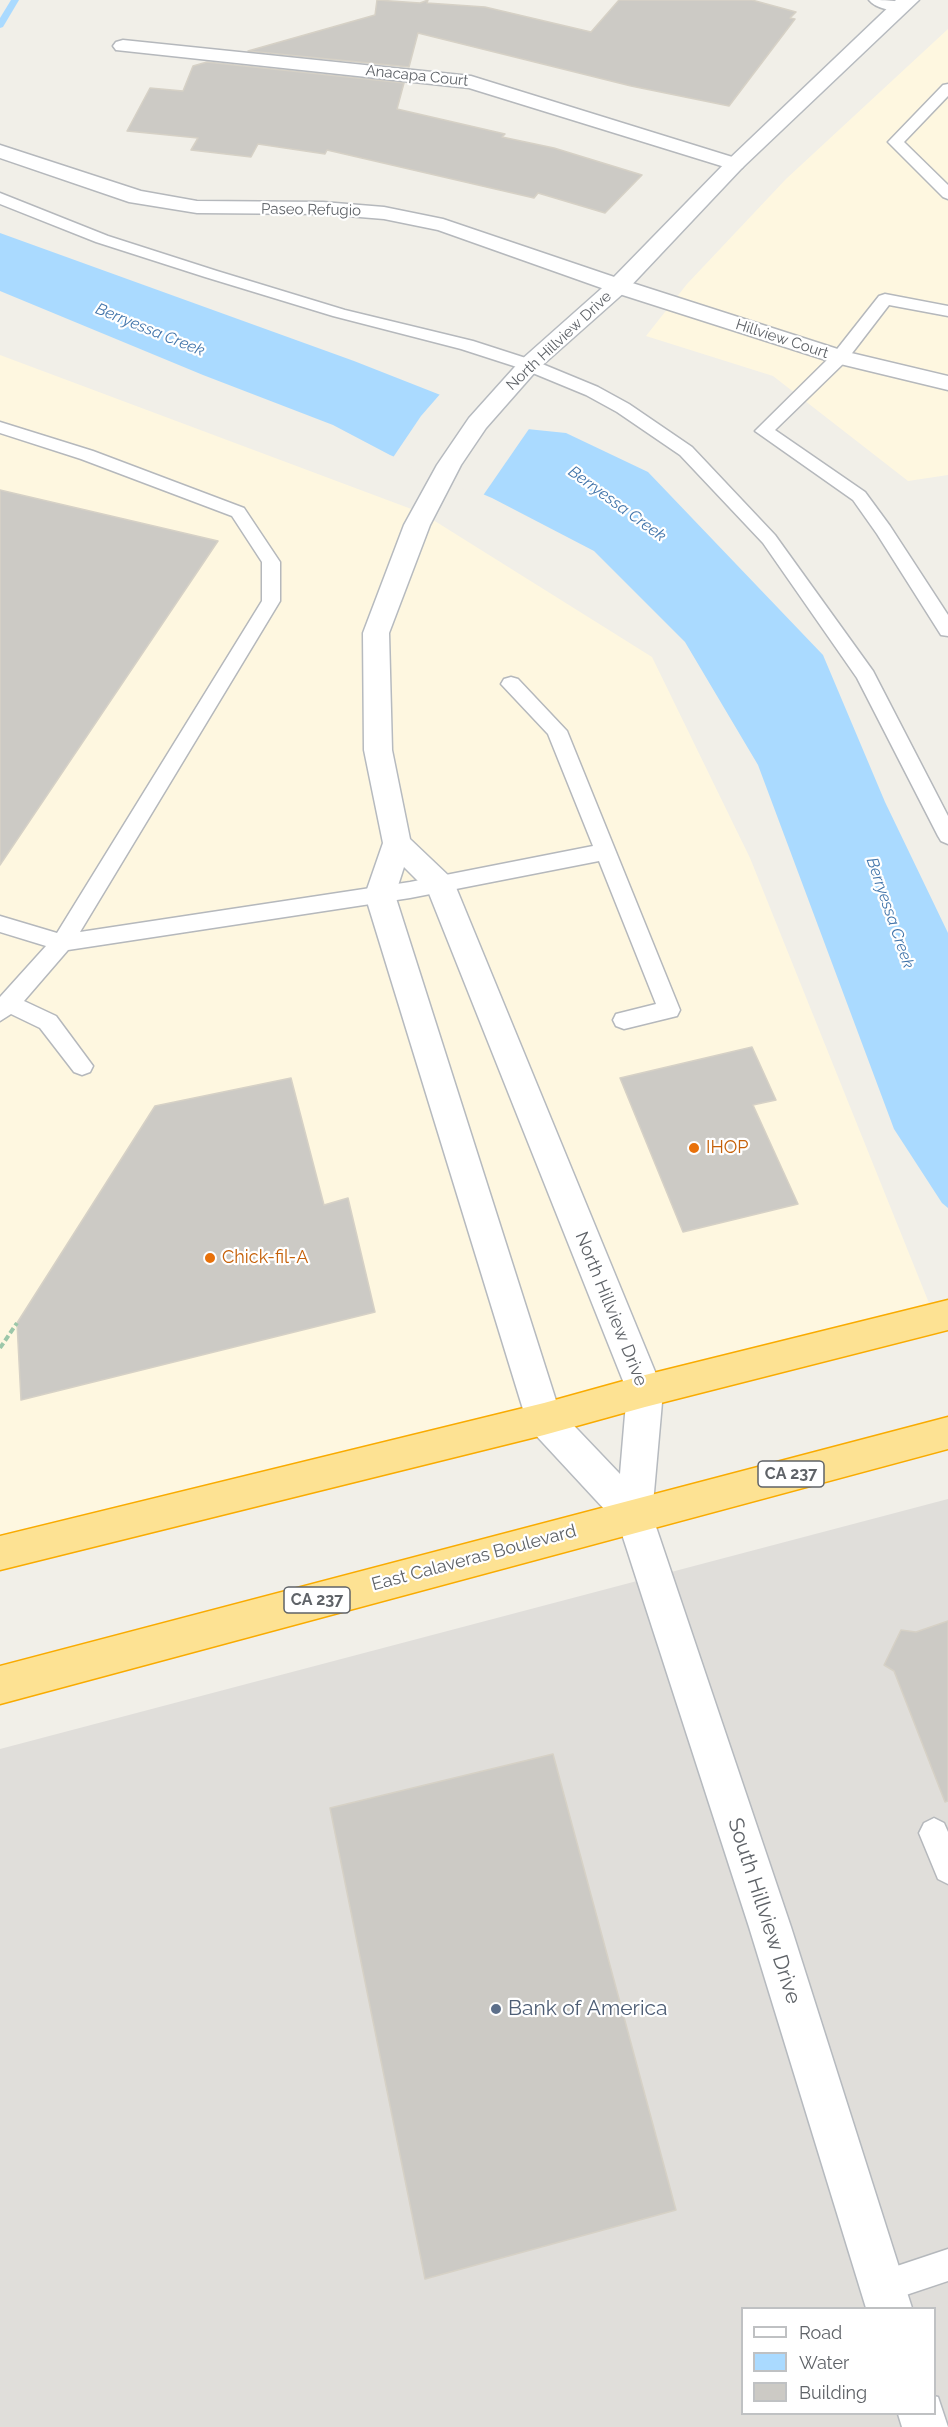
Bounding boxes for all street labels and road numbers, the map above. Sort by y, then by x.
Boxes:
street label: Anacapa Court [365,62,469,90]
street label: Paseo Refugio [261,200,361,220]
street label: North Hillview Drive [503,288,615,394]
street label: Hillview Court [733,316,831,362]
street label: North Hillview Drive [570,1229,652,1389]
road number: CA 237 [758,1461,824,1487]
street label: East Calaveras Boulevard [369,1520,579,1596]
road number: CA 237 [284,1587,350,1613]
street label: South Hillview Drive [722,1815,806,2007]

